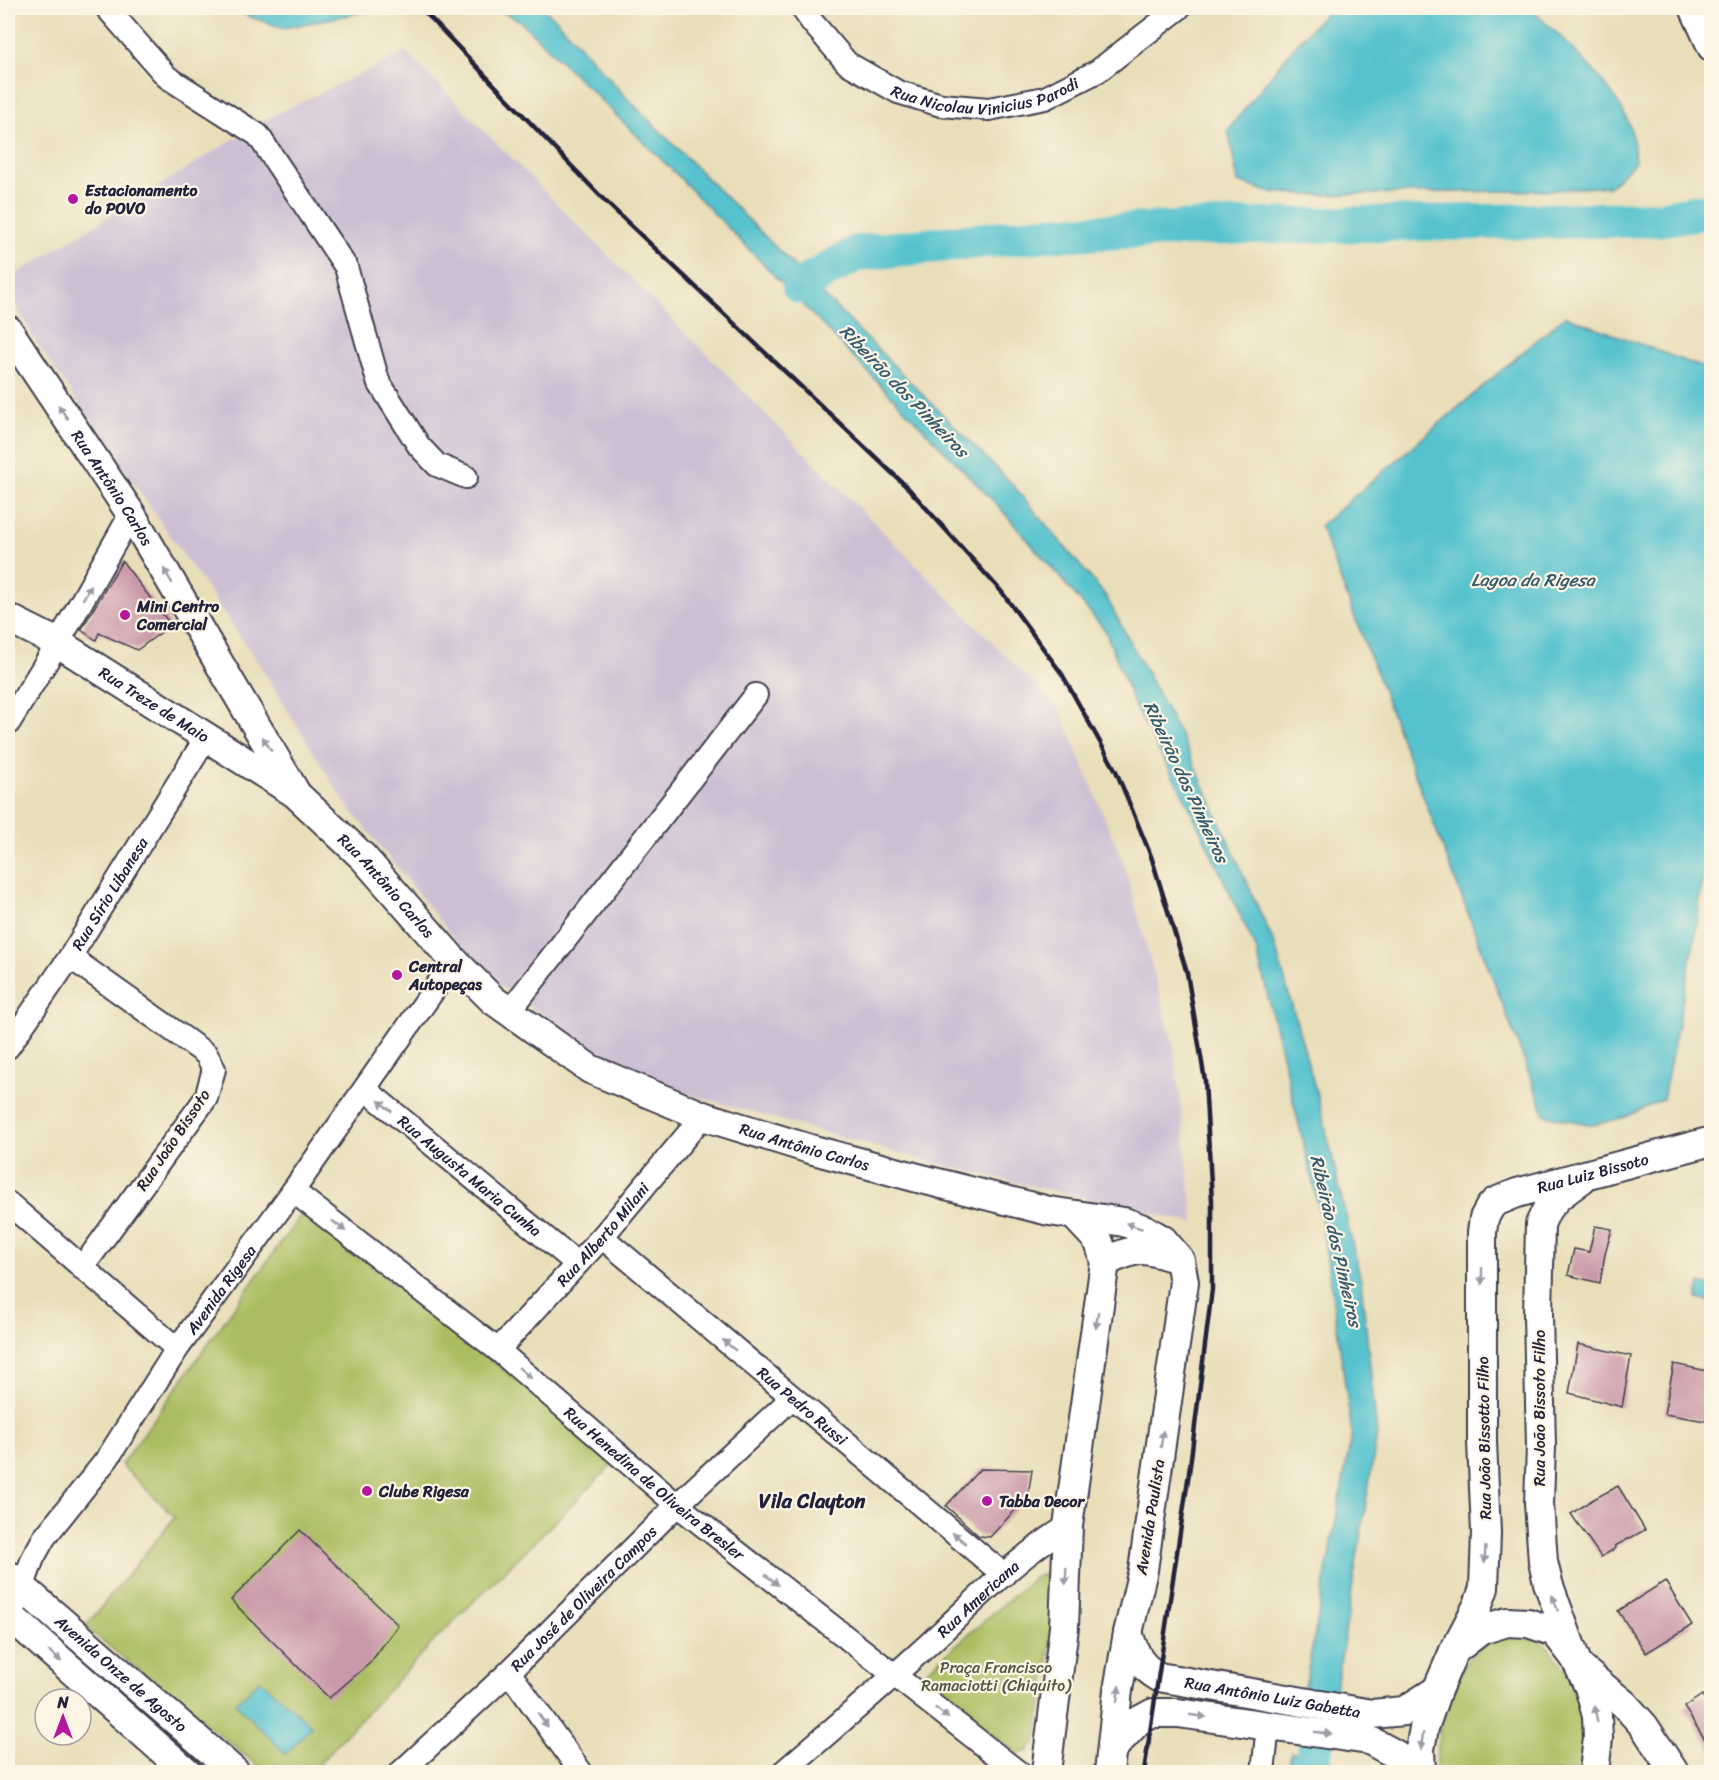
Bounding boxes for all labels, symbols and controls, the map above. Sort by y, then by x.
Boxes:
street label: Rua Nicolau Vinicius Parodi [886,68,1084,124]
place label: Estacionamento do POVO [85,176,197,223]
marker: Estacionamento do POVO [66,192,80,206]
water label: Ribeirão dos Pinheiros [831,317,978,467]
one-way arrow [58,404,69,420]
street label: Rua Antônio Carlos [64,423,161,552]
water label: Lagoa da Rigesa [1471,564,1597,596]
one-way arrow [163,567,173,584]
one-way arrow [82,583,92,600]
place label: Mini Centro Comercial [136,592,220,639]
marker: Mini Centro Comercial [118,608,132,622]
street label: Rua Treze de Maio [93,658,215,750]
water label: Ribeirão dos Pinheiros [1134,696,1238,870]
one-way arrow [262,735,272,752]
street label: Rua Antônio Carlos [331,826,443,945]
street label: Rua Sírio Libanesa [63,830,156,956]
place label: Central Autopeças [408,952,482,999]
marker: Central Autopeças [390,968,404,982]
street label: Rua João Bissoto [128,1083,218,1197]
one-way arrow [377,1099,393,1112]
street label: Rua Augusta Maria Cunha [391,1107,549,1244]
street label: Rua Antônio Carlos [736,1114,873,1179]
street label: Rua Luiz Bissoto [1534,1144,1652,1202]
water label: Ribeirão dos Pinheiros [1301,1152,1372,1332]
street label: Rua Alberto Milani [549,1175,657,1293]
one-way arrow [331,1220,347,1233]
one-way arrow [1125,1220,1143,1230]
street label: Avenida Rigesa [177,1238,264,1341]
one-way arrow [1477,1267,1487,1286]
one-way arrow [1092,1311,1102,1330]
street label: Rua João Bissoto Filho [1525,1330,1554,1486]
one-way arrow [721,1338,737,1351]
street label: Rua João Bissotto Filho [1468,1356,1500,1520]
street label: Rua Pedro Russi [751,1359,855,1453]
one-way arrow [517,1366,532,1379]
street label: Rua Henedina de Oliveira Bresler [557,1399,753,1569]
one-way arrow [1157,1430,1166,1449]
street label: Avenida Paulista [1126,1457,1173,1578]
place label: Clube Rigesa [378,1477,470,1506]
marker: Clube Rigesa [360,1484,374,1498]
district label: Vila Clayton [759,1484,865,1519]
place label: Tabba Decor [999,1487,1085,1516]
marker: Tabba Decor [980,1494,994,1508]
street label: Rua José de Oliveira Campos [503,1517,664,1678]
one-way arrow [951,1531,967,1544]
one-way arrow [1480,1545,1490,1564]
street label: Rua Americana [930,1552,1026,1645]
one-way arrow [1062,1566,1071,1585]
one-way arrow [764,1574,780,1587]
one-way arrow [1550,1594,1559,1612]
street label: Avenida Onze de Agosto [47,1607,194,1739]
one-way arrow [48,1650,63,1663]
park label: Praça Francisco Ramaciotti (Chiquito) [921,1653,1072,1700]
street label: Rua Antônio Luiz Gabetta [1183,1667,1363,1726]
one-way arrow [1113,1684,1123,1703]
north arrow [33,1687,93,1747]
text: N [56,1688,69,1717]
one-way arrow [1591,1705,1600,1724]
one-way arrow [934,1707,950,1720]
one-way arrow [1189,1711,1208,1720]
one-way arrow [537,1712,548,1728]
one-way arrow [1314,1729,1333,1738]
one-way arrow [1418,1732,1427,1751]

